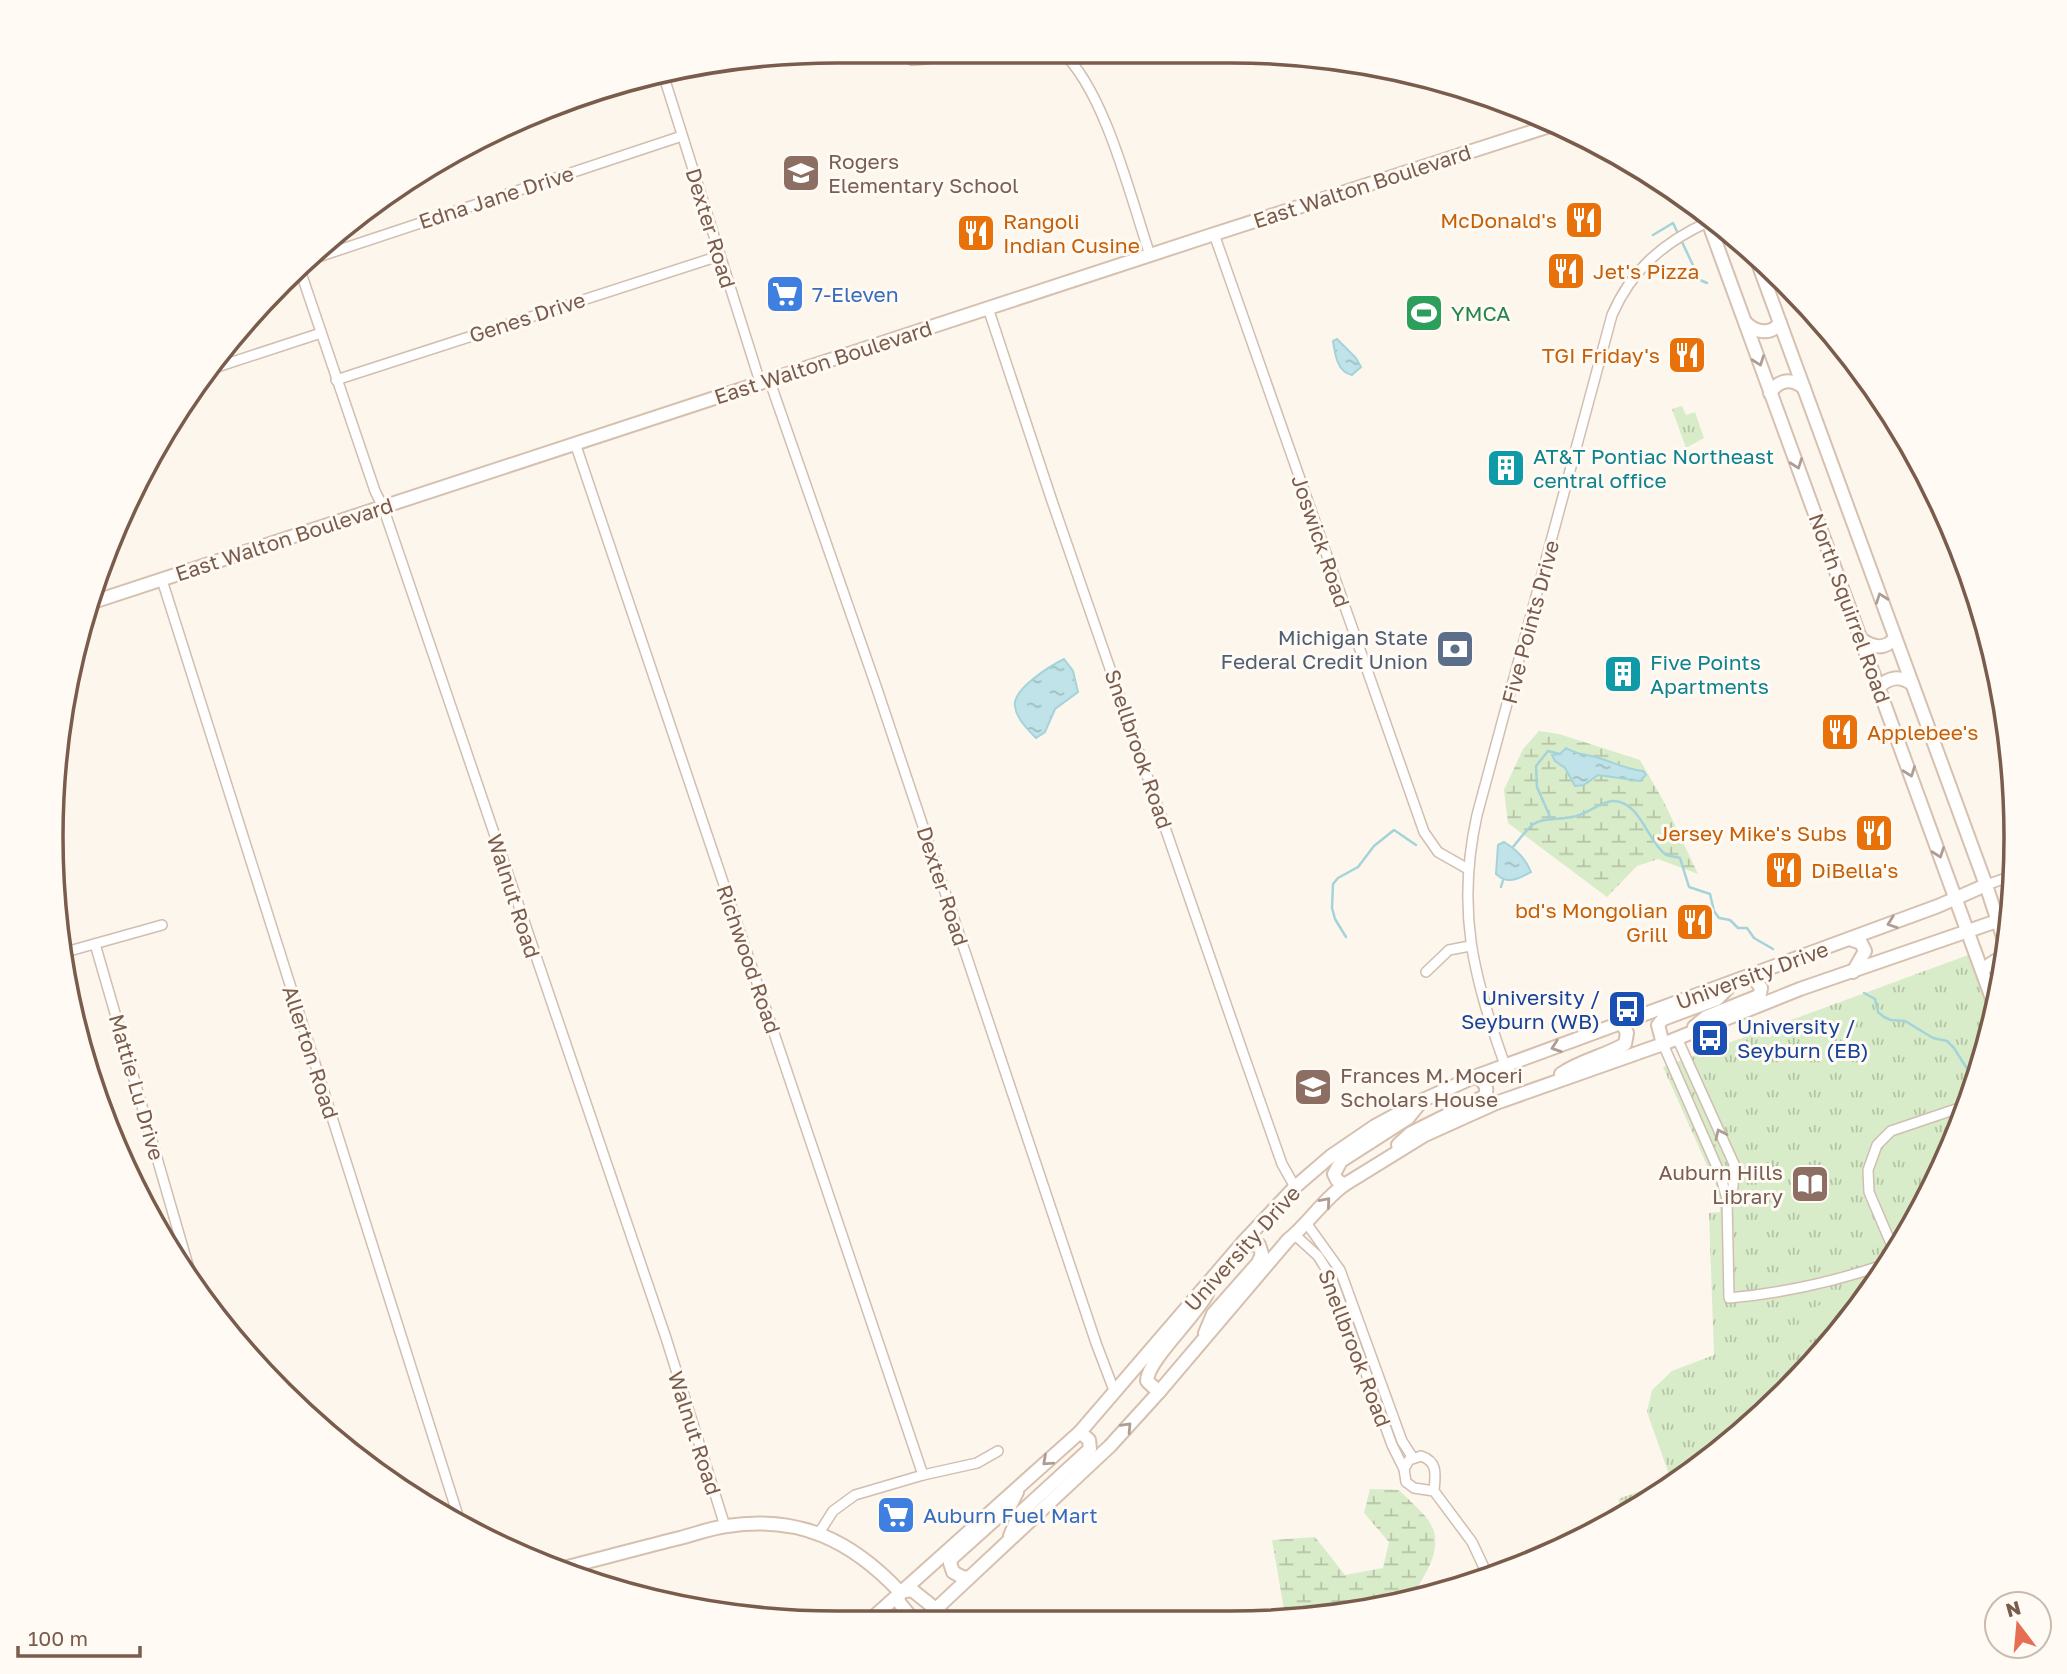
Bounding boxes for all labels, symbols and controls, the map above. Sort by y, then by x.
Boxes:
street label: East Walton Boulevard [1250,138,1474,234]
place label: Rogers Elementary School [828,148,1019,198]
school or university icon: Rogers Elementary School [780,152,822,194]
street label: Edna Jane Drive [415,160,577,234]
street label: Dexter Road [680,165,742,291]
restaurant icon: McDonald's [1563,199,1605,241]
place label: McDonald's [1440,207,1557,233]
place label: Rangoli Indian Cusine [1003,208,1140,258]
restaurant icon: Rangoli Indian Cusine [955,212,997,254]
restaurant icon: Jet's Pizza [1545,250,1587,292]
place label: Jet's Pizza [1593,258,1699,284]
supermarket icon: 7-Eleven [764,273,806,315]
place label: 7-Eleven [812,281,899,307]
street label: Genes Drive [466,286,588,348]
sports icon: YMCA [1403,292,1445,334]
place label: YMCA [1451,300,1510,326]
street label: East Walton Boulevard [711,314,935,410]
restaurant icon: TGI Friday's [1666,334,1708,376]
place label: TGI Friday's [1542,342,1660,368]
one-way arrow [1751,355,1765,367]
place label: AT&T Pontiac Northeast central office [1533,443,1774,493]
building icon: AT&T Pontiac Northeast central office [1485,447,1527,489]
one-way arrow [1789,458,1803,470]
street label: Joswick Road [1286,472,1356,610]
street label: East Walton Boulevard [172,491,396,587]
street label: North Squirrel Road [1804,509,1896,707]
street label: Five Points Drive [1496,537,1564,707]
one-way arrow [1875,592,1889,604]
place label: Michigan State Federal Credit Union [1221,624,1428,674]
bank icon: Michigan State Federal Credit Union [1434,628,1476,670]
place label: Five Points Apartments [1650,649,1769,699]
building icon: Five Points Apartments [1602,653,1644,695]
street label: Snellbrook Road [1100,666,1178,832]
restaurant icon: Applebee's [1819,711,1861,753]
place label: Applebee's [1867,719,1978,745]
one-way arrow [1902,766,1916,778]
restaurant icon: Jersey Mike's Subs [1853,812,1895,854]
place label: Jersey Mike's Subs [1657,820,1847,846]
street label: Dexter Road [911,823,975,949]
street label: Walnut Road [482,831,546,961]
one-way arrow [1931,847,1945,859]
restaurant icon: DiBella's [1763,849,1805,891]
place label: DiBella's [1811,857,1898,883]
street label: Richwood Road [711,881,787,1037]
place label: bd's Mongolian Grill [1515,897,1668,947]
restaurant icon: bd's Mongolian Grill [1674,901,1716,943]
one-way arrow [1887,915,1899,929]
street label: University Drive [1672,935,1832,1015]
street label: Allerton Road [277,982,345,1122]
place label: University / Seyburn (WB) [1461,984,1600,1034]
bus stop icon: University / Seyburn (WB) [1606,988,1648,1030]
street label: Mattie Lu Drive [104,1011,170,1163]
place label: University / Seyburn (EB) [1737,1013,1869,1063]
bus stop icon: University / Seyburn (EB) [1689,1017,1731,1059]
one-way arrow [1550,1039,1563,1053]
place label: Frances M. Moceri Scholars House [1340,1062,1523,1112]
school or university icon: Frances M. Moceri Scholars House [1292,1066,1334,1108]
one-way arrow [1714,1129,1728,1142]
place label: Auburn Hills Library [1659,1159,1783,1209]
library icon: Auburn Hills Library [1789,1163,1831,1205]
street label: University Drive [1179,1180,1305,1316]
one-way arrow [1318,1197,1330,1210]
street label: Snellbrook Road [1313,1266,1397,1430]
street label: Walnut Road [663,1368,727,1498]
one-way arrow [1119,1422,1132,1435]
one-way arrow [1043,1453,1056,1465]
supermarket icon: Auburn Fuel Mart [875,1494,917,1536]
place label: Auburn Fuel Mart [923,1502,1098,1528]
north arrow [1983,1590,2053,1660]
text: N [2003,1595,2023,1621]
scale bar [18,1614,140,1658]
text: 100 m [28,1625,88,1651]

